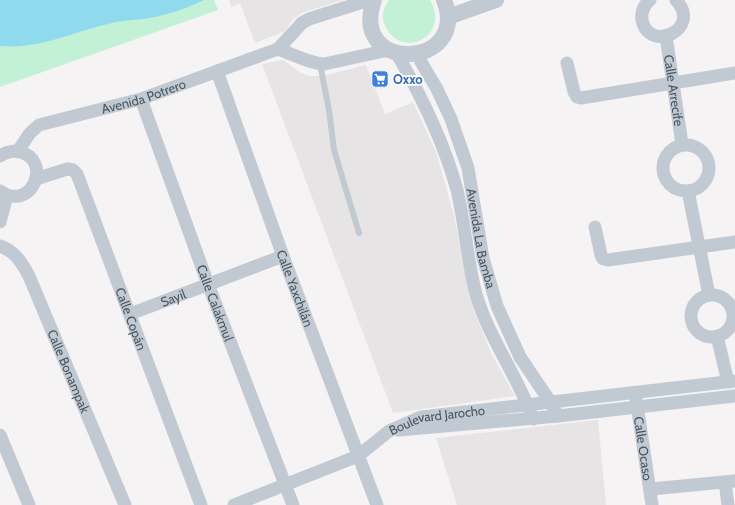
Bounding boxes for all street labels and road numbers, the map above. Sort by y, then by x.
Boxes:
street label: Calle Arrecife [661,54,687,128]
street label: Avenida Potrero [100,75,188,117]
street label: Avenida La Bamba [464,187,500,291]
street label: Calle Yaxchilán [273,248,317,329]
street label: Calle Calakmul [194,262,237,343]
street label: Calle Copán [112,285,150,352]
street label: Sayil [158,286,188,310]
street label: Calle Bonampak [44,327,94,416]
street label: Boulevard Jarocho [386,402,486,438]
street label: Calle Ocaso [631,415,656,482]

